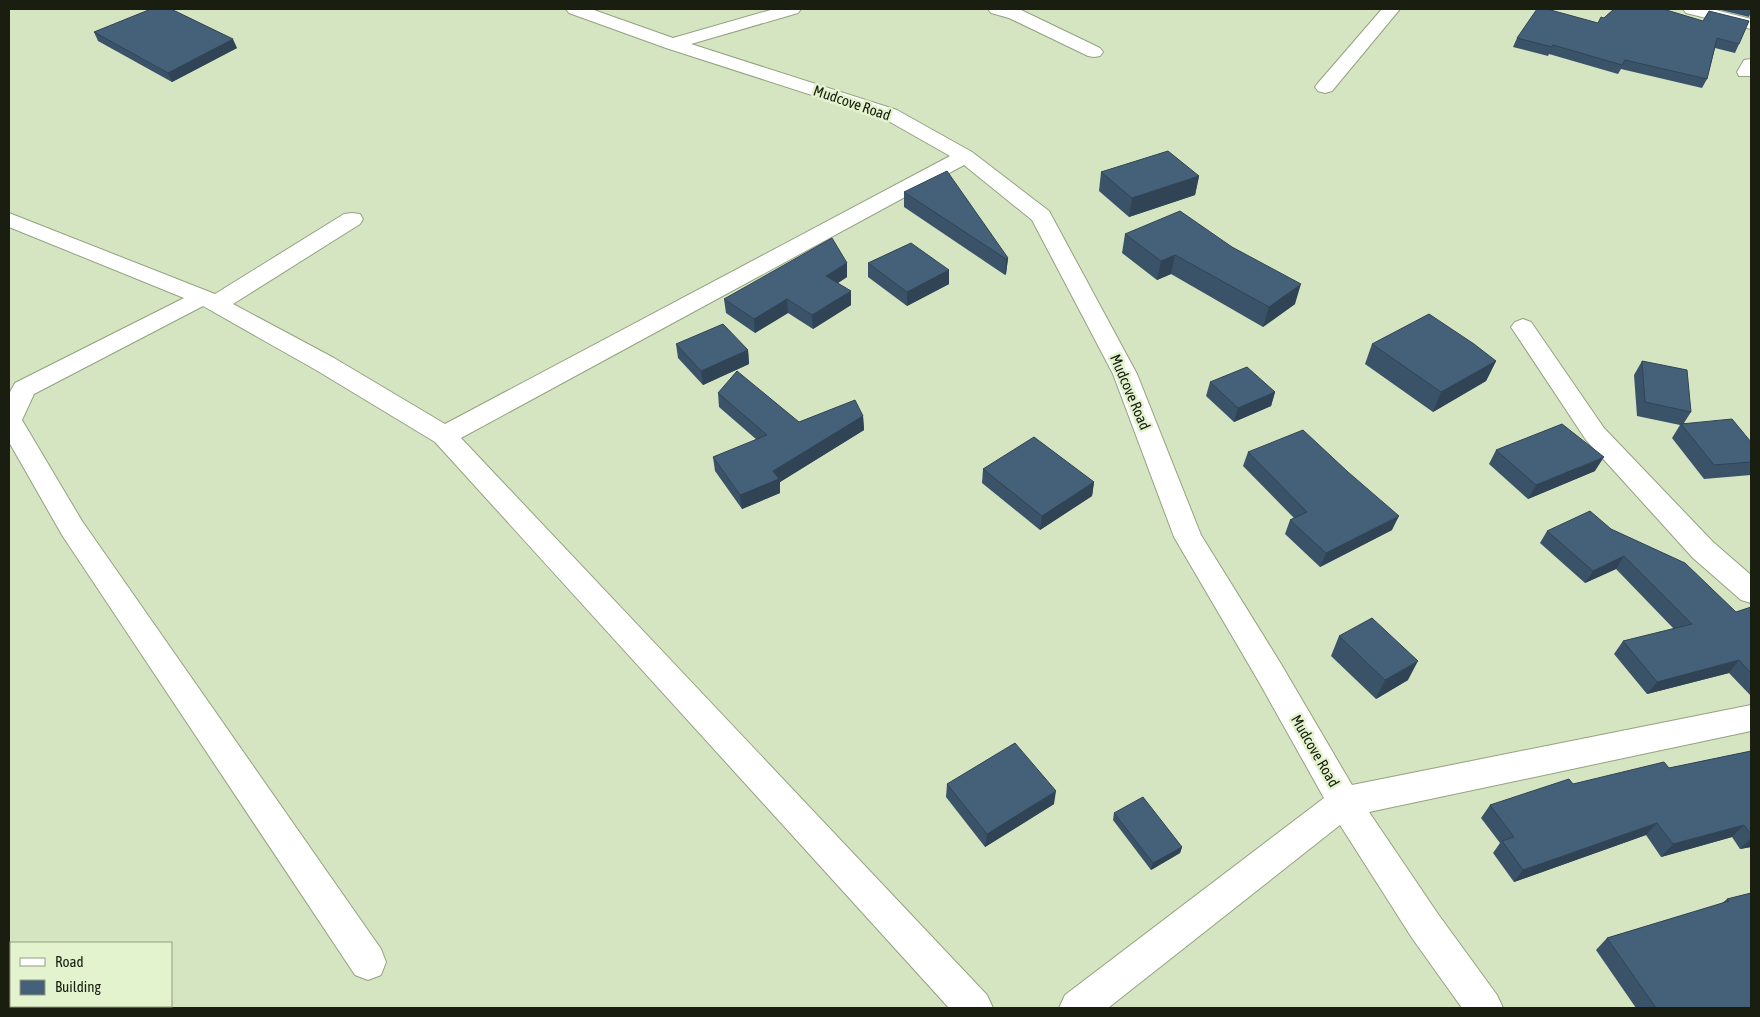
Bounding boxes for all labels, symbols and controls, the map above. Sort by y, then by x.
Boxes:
street label: Mudcove Road [811,81,893,124]
street label: Mudcove Road [1107,351,1154,432]
street label: Mudcove Road [1288,712,1343,790]
legend [10,942,172,1007]
text: Road [55,953,84,970]
text: Building [55,978,101,995]

